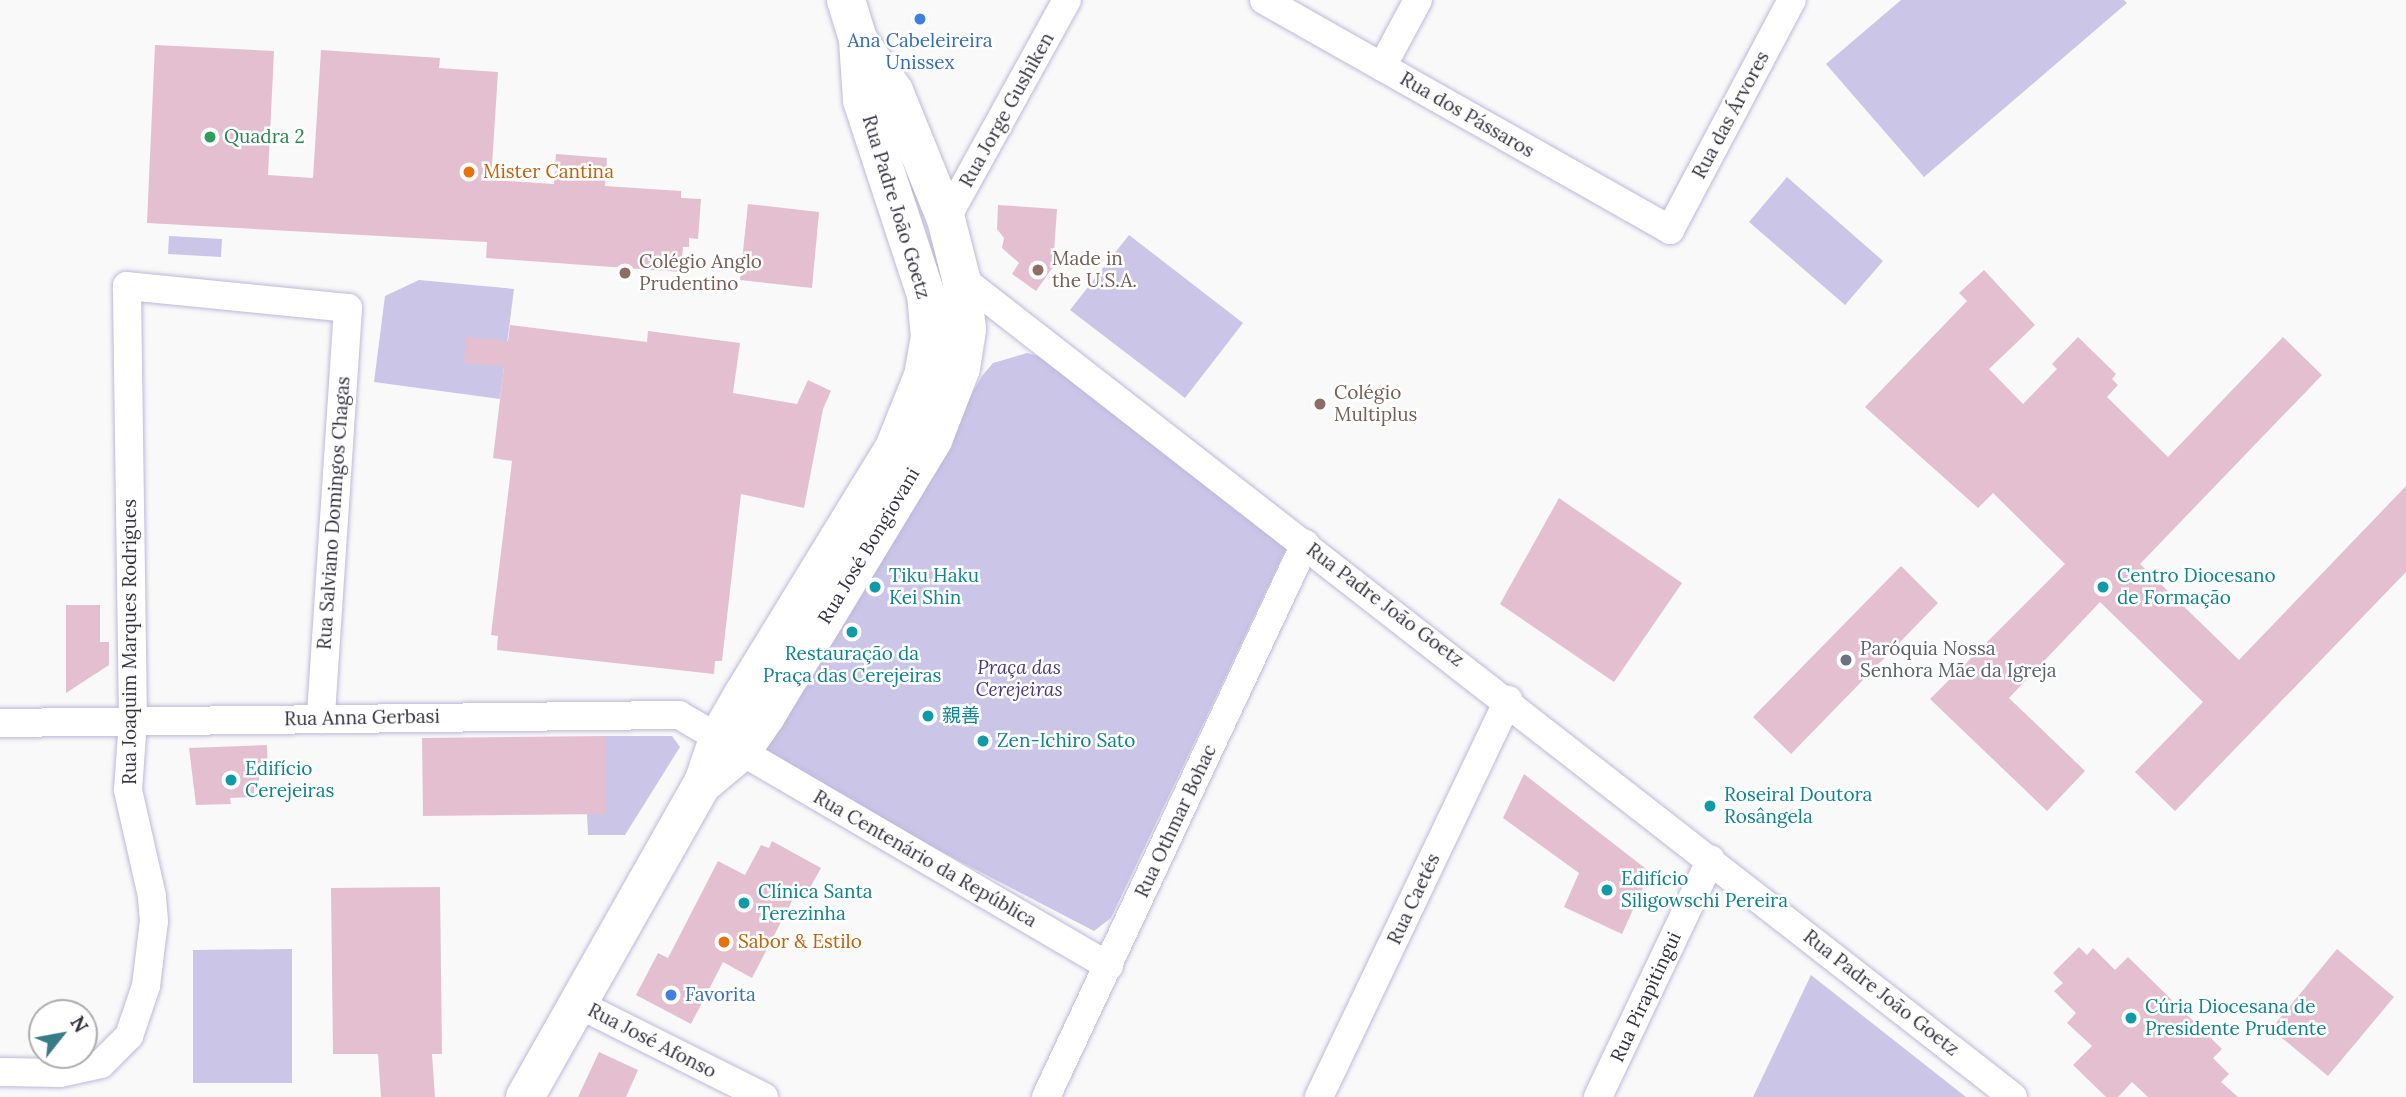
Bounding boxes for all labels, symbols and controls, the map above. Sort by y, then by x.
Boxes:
marker: Ana Cabeleireira Unissex [912,11,928,27]
street label: Rua Jorge Gushiken [955,29,1059,191]
place label: Ana Cabeleireira Unissex [847,30,993,74]
street label: Rua das Árvores [1688,47,1774,183]
street label: Rua dos Pássaros [1396,67,1538,163]
street label: Rua Padre João Goetz [857,112,935,302]
place label: Quadra 2 [224,126,305,148]
marker: Quadra 2 [202,129,218,145]
place label: Mister Cantina [483,161,614,183]
marker: Mister Cantina [461,164,477,180]
place label: Made in the U.S.A. [1052,248,1137,292]
place label: Colégio Anglo Prudentino [639,251,762,295]
marker: Made in the U.S.A. [1030,262,1046,278]
marker: Colégio Anglo Prudentino [617,265,633,281]
street label: Rua Salviano Domingos Chagas [313,375,355,651]
place label: Colégio Multiplus [1334,382,1417,426]
marker: Colégio Multiplus [1312,396,1328,412]
street label: Rua José Bongiovani [813,464,925,628]
street label: Rua Joaquim Marques Rodrigues [119,499,141,785]
street label: Rua Padre João Goetz [1302,538,1468,672]
place label: Tiku Haku Kei Shin [889,565,979,609]
place label: Centro Diocesano de Formação [2117,565,2276,609]
marker: Tiku Haku Kei Shin [867,579,883,595]
marker: Centro Diocesano de Formação [2095,579,2111,595]
marker: Restauração da Praça das Cerejeiras [844,624,860,640]
place label: Paróquia Nossa Senhora Mãe da Igreja [1860,638,2056,682]
place label: Restauração da Praça das Cerejeiras [763,643,941,687]
marker: Paróquia Nossa Senhora Mãe da Igreja [1838,652,1854,668]
park label: Praça das Cerejeiras [975,657,1063,701]
street label: Rua Anna Gerbasi [284,705,440,731]
place label: 親善 [942,705,980,727]
marker: 親善 [920,708,936,724]
place label: Zen-Ichiro Sato [997,730,1135,752]
marker: Zen-Ichiro Sato [975,733,991,749]
street label: Rua Othmar Bohac [1131,741,1221,901]
place label: Edifício Cerejeiras [245,758,334,802]
marker: Edifício Cerejeiras [223,772,239,788]
place label: Roseiral Doutora Rosângela [1724,784,1872,828]
street label: Rua Centenário da República [809,786,1041,932]
marker: Roseiral Doutora Rosângela [1702,798,1718,814]
street label: Rua Caetés [1383,850,1445,948]
place label: Edifício Siligowschi Pereira [1621,868,1788,912]
place label: Clínica Santa Terezinha [758,881,873,925]
marker: Edifício Siligowschi Pereira [1599,882,1615,898]
marker: Clínica Santa Terezinha [736,895,752,911]
street label: Rua Padre João Goetz [1799,925,1963,1061]
street label: Rua Pirapitingui [1606,928,1686,1066]
place label: Sabor & Estilo [738,931,862,953]
marker: Sabor & Estilo [716,934,732,950]
place label: Favorita [685,984,756,1006]
marker: Favorita [663,987,679,1003]
place label: Cúria Diocesana de Presidente Prudente [2145,996,2326,1040]
north arrow [28,999,98,1069]
street label: Rua José Afonso [584,999,720,1083]
marker: Cúria Diocesana de Presidente Prudente [2123,1010,2139,1026]
text: N [65,1012,93,1037]

